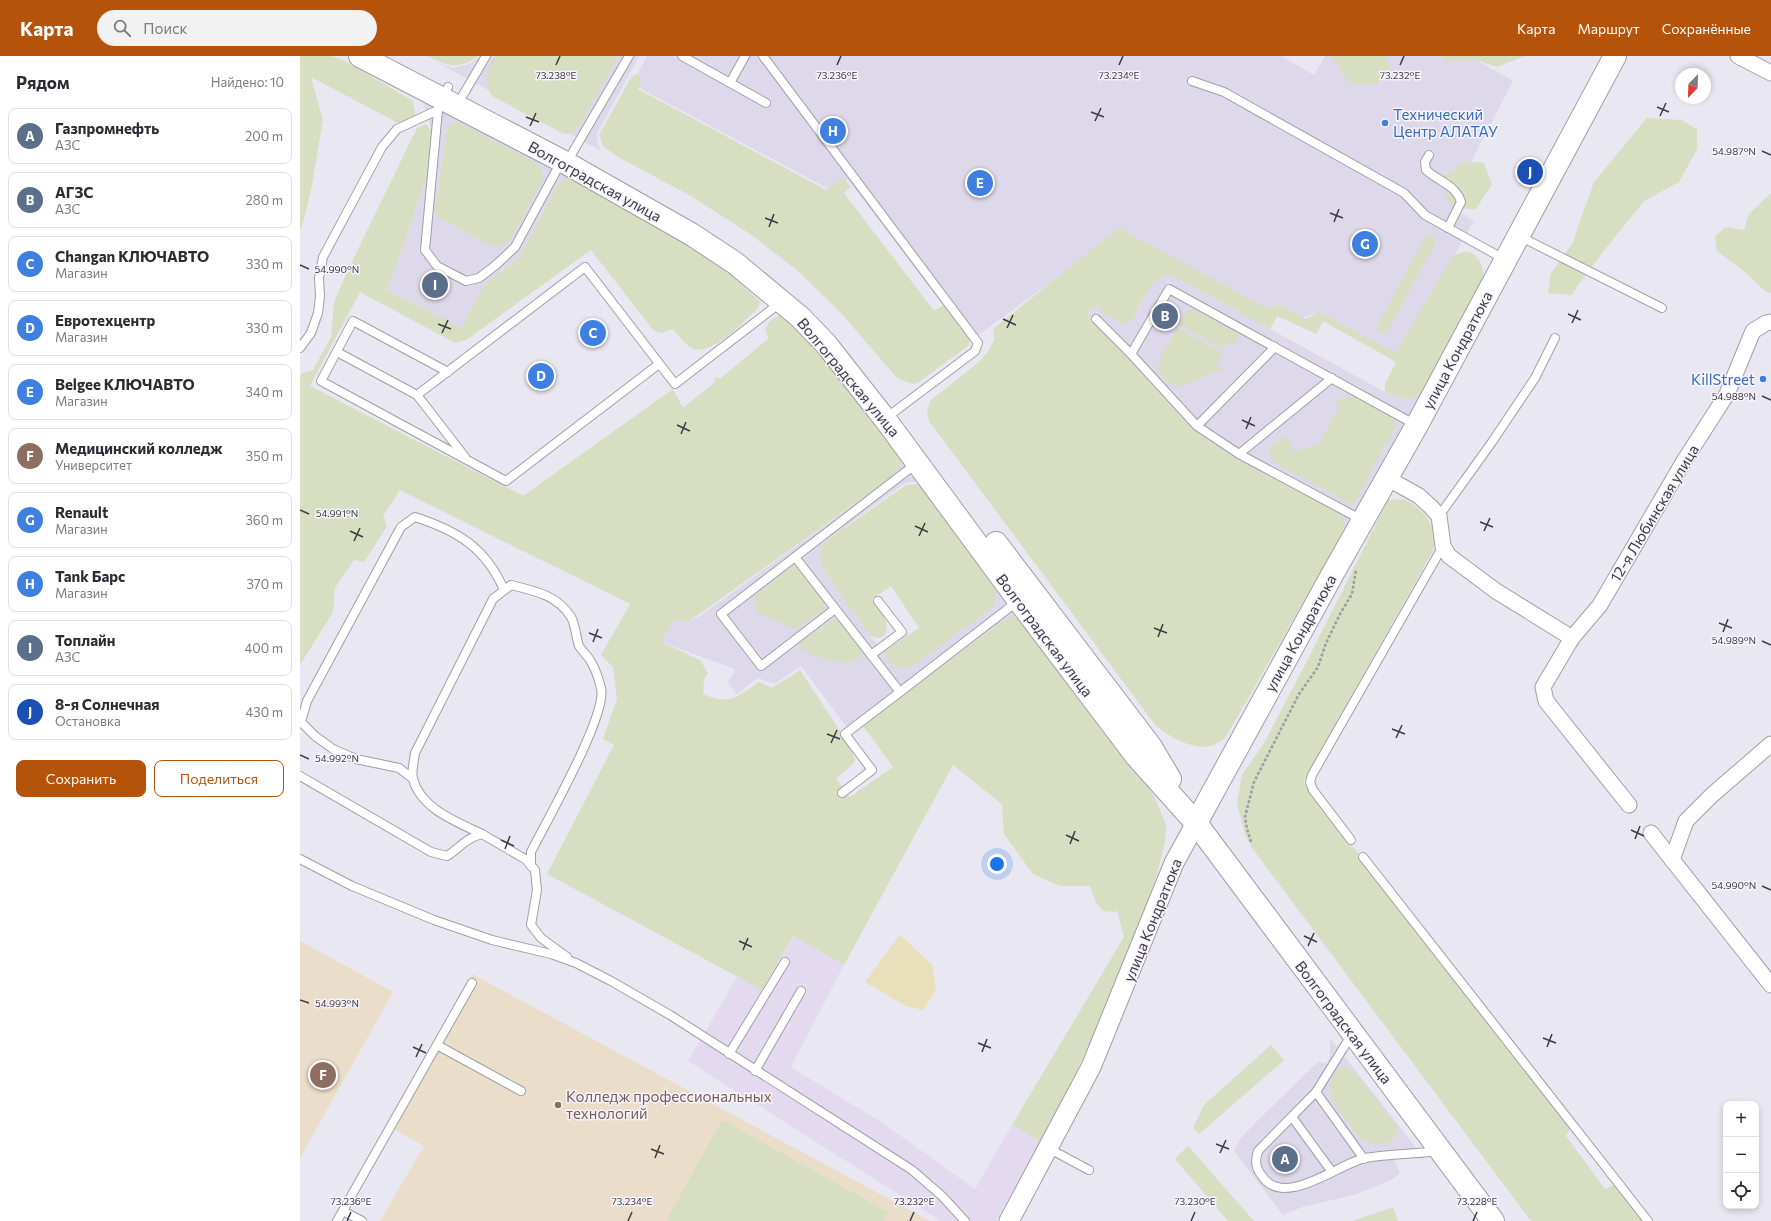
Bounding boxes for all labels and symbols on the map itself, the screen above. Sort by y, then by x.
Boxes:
north arrow [1675,68,1711,104]
text: 73.238°E [535,69,577,81]
text: 73.236°E [816,69,858,81]
text: 73.234°E [1098,69,1140,81]
text: 73.232°E [1380,69,1420,81]
place label: Технический Центр АЛАТАУ [1393,105,1498,140]
pin: H [820,116,846,146]
marker: Технический Центр АЛАТАУ [1380,118,1390,128]
street label: Волгоградская улица [525,137,665,225]
text: 54.987°N [1712,145,1756,157]
pin: J [1517,157,1543,187]
pin: E [967,168,993,198]
pin: G [1352,229,1378,259]
text: 54.990°N [315,263,359,275]
pin: I [422,270,448,300]
street label: улица Кондратюка [1418,288,1496,412]
pin: B [1152,301,1178,331]
street label: Волгоградская улица [794,314,904,440]
pin: C [580,318,606,348]
pin: D [528,361,554,391]
place label: KillStreet [1691,370,1755,388]
marker: KillStreet [1758,374,1768,384]
text: 54.988°N [1712,390,1756,402]
street label: 12-я Любинская улица [1606,441,1702,585]
text: 54.991°N [316,507,358,519]
street label: Волгоградская улица [993,570,1097,700]
street label: улица Кондратюка [1260,571,1340,695]
text: 54.989°N [1712,634,1756,646]
text: 54.992°N [315,752,359,764]
your location [987,854,1007,874]
street label: улица Кондратюка [1119,856,1185,984]
text: 54.990°N [1712,879,1756,891]
street label: Волгоградская улица [1292,957,1396,1087]
text: 54.993°N [315,997,359,1009]
pin: F [310,1060,336,1090]
place label: Колледж профессиональных технологий [566,1087,772,1122]
marker: Колледж профессиональных технологий [553,1100,563,1110]
pin: A [1272,1144,1298,1174]
text: 73.236°E [330,1195,372,1207]
text: 73.234°E [611,1195,653,1207]
text: 73.232°E [894,1195,934,1207]
text: 73.230°E [1174,1195,1216,1207]
text: 73.228°E [1457,1195,1498,1207]

